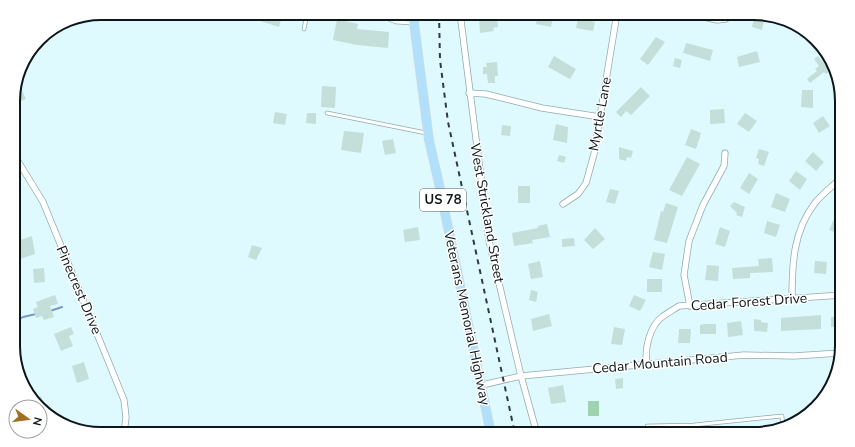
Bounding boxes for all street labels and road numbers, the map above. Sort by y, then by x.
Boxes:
street label: Myrtle Lane [584,75,616,153]
street label: West Strickland Street [465,141,509,285]
road number: US 78 [420,189,466,211]
street label: Veterans Memorial Highway [439,228,495,408]
street label: Pinecrest Drive [52,243,106,337]
street label: Cedar Forest Drive [690,288,808,316]
street label: Cedar Mountain Road [592,348,728,378]

